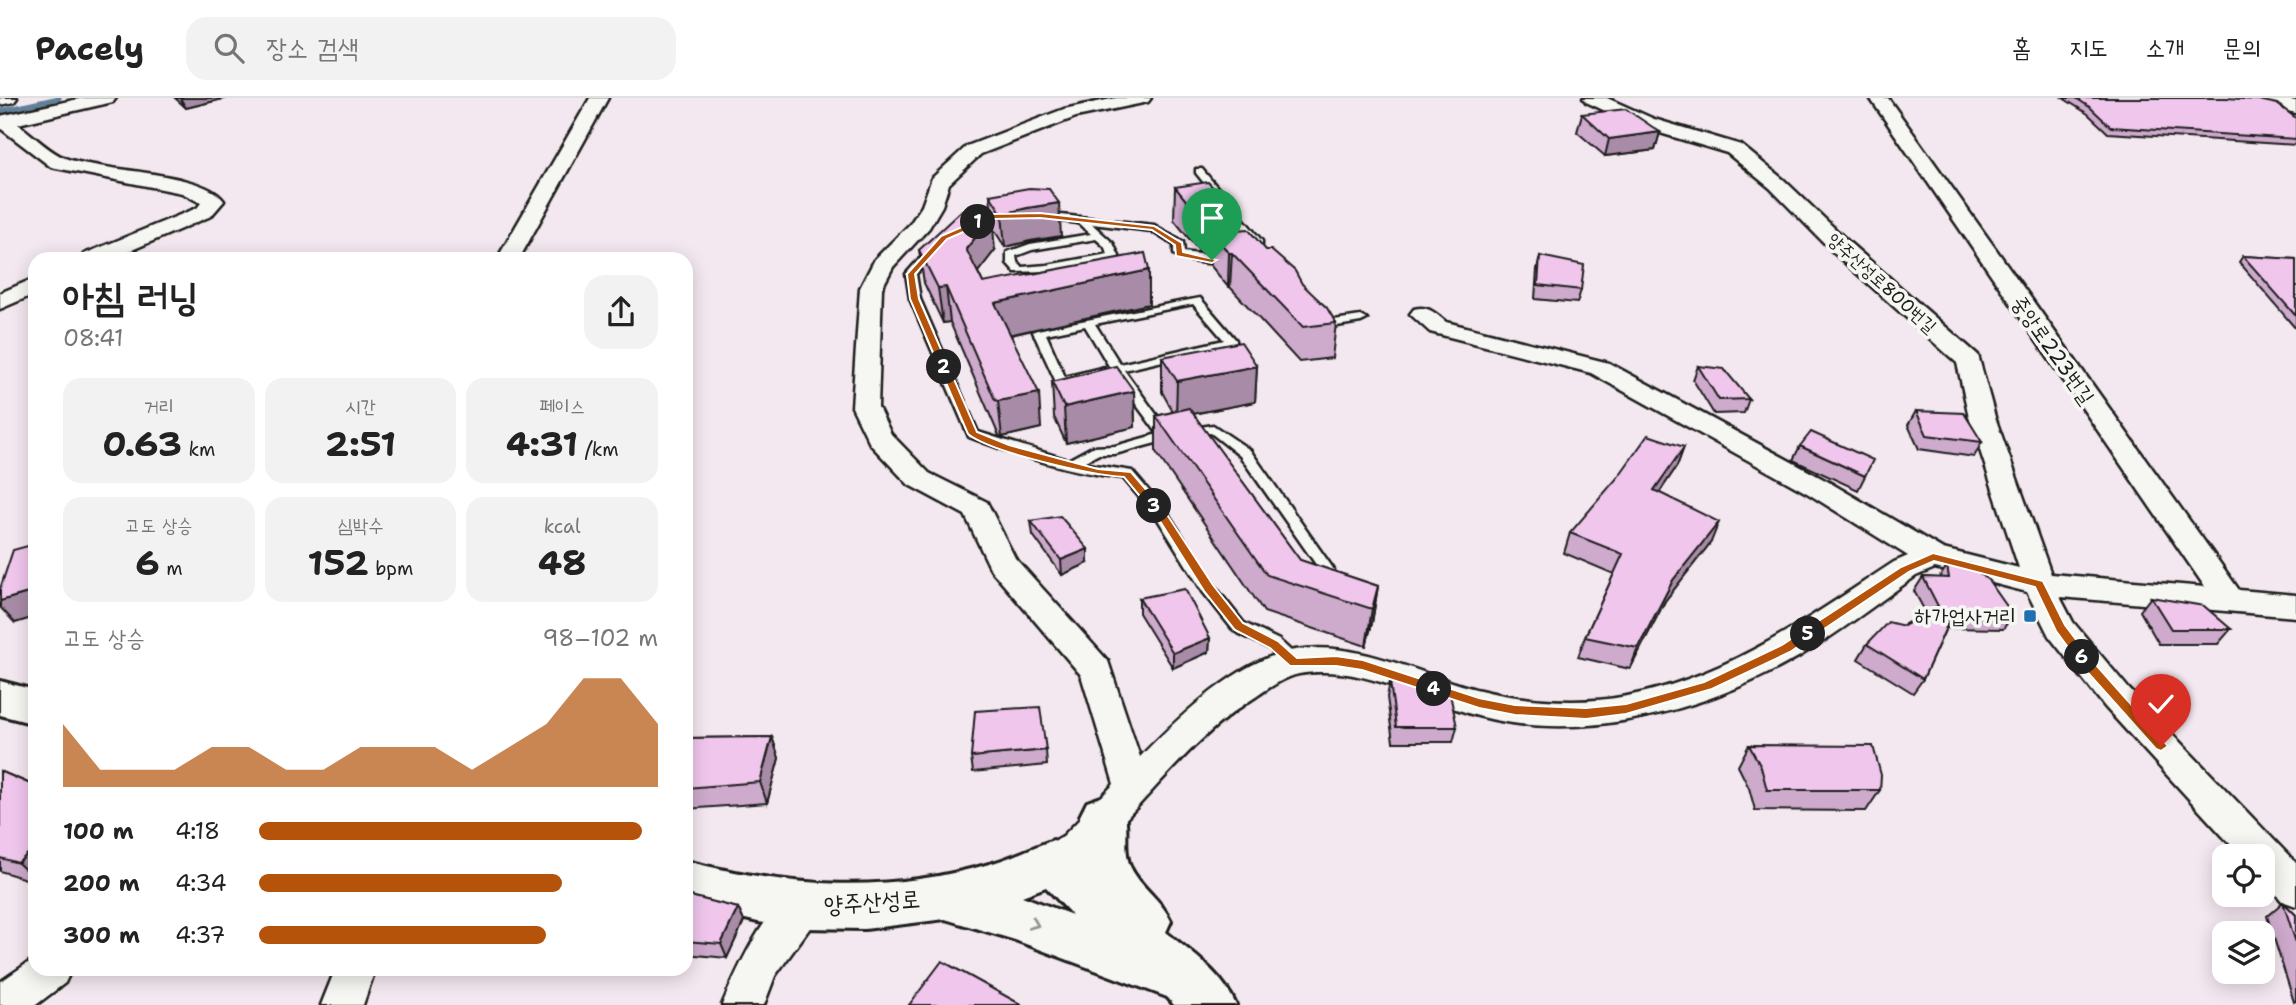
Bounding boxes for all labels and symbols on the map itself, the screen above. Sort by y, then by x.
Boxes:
pin [1182,188,1242,260]
pin: 1 [960,204,996,240]
street label: 양주산성로800번길 [1822,228,1942,339]
street label: 중앙로223번길 [2005,290,2101,410]
pin: 2 [926,350,962,384]
pin: 3 [1136,488,1172,524]
place label: 하가업사거리 [1915,602,2016,630]
marker: 하가업사거리 [2022,608,2038,624]
pin: 5 [1790,616,1826,652]
pin: 6 [2064,640,2100,674]
pin: 4 [1416,672,1452,706]
pin [2131,674,2191,746]
street label: 양주산성로 [823,883,921,921]
one-way arrow [1027,916,1039,930]

